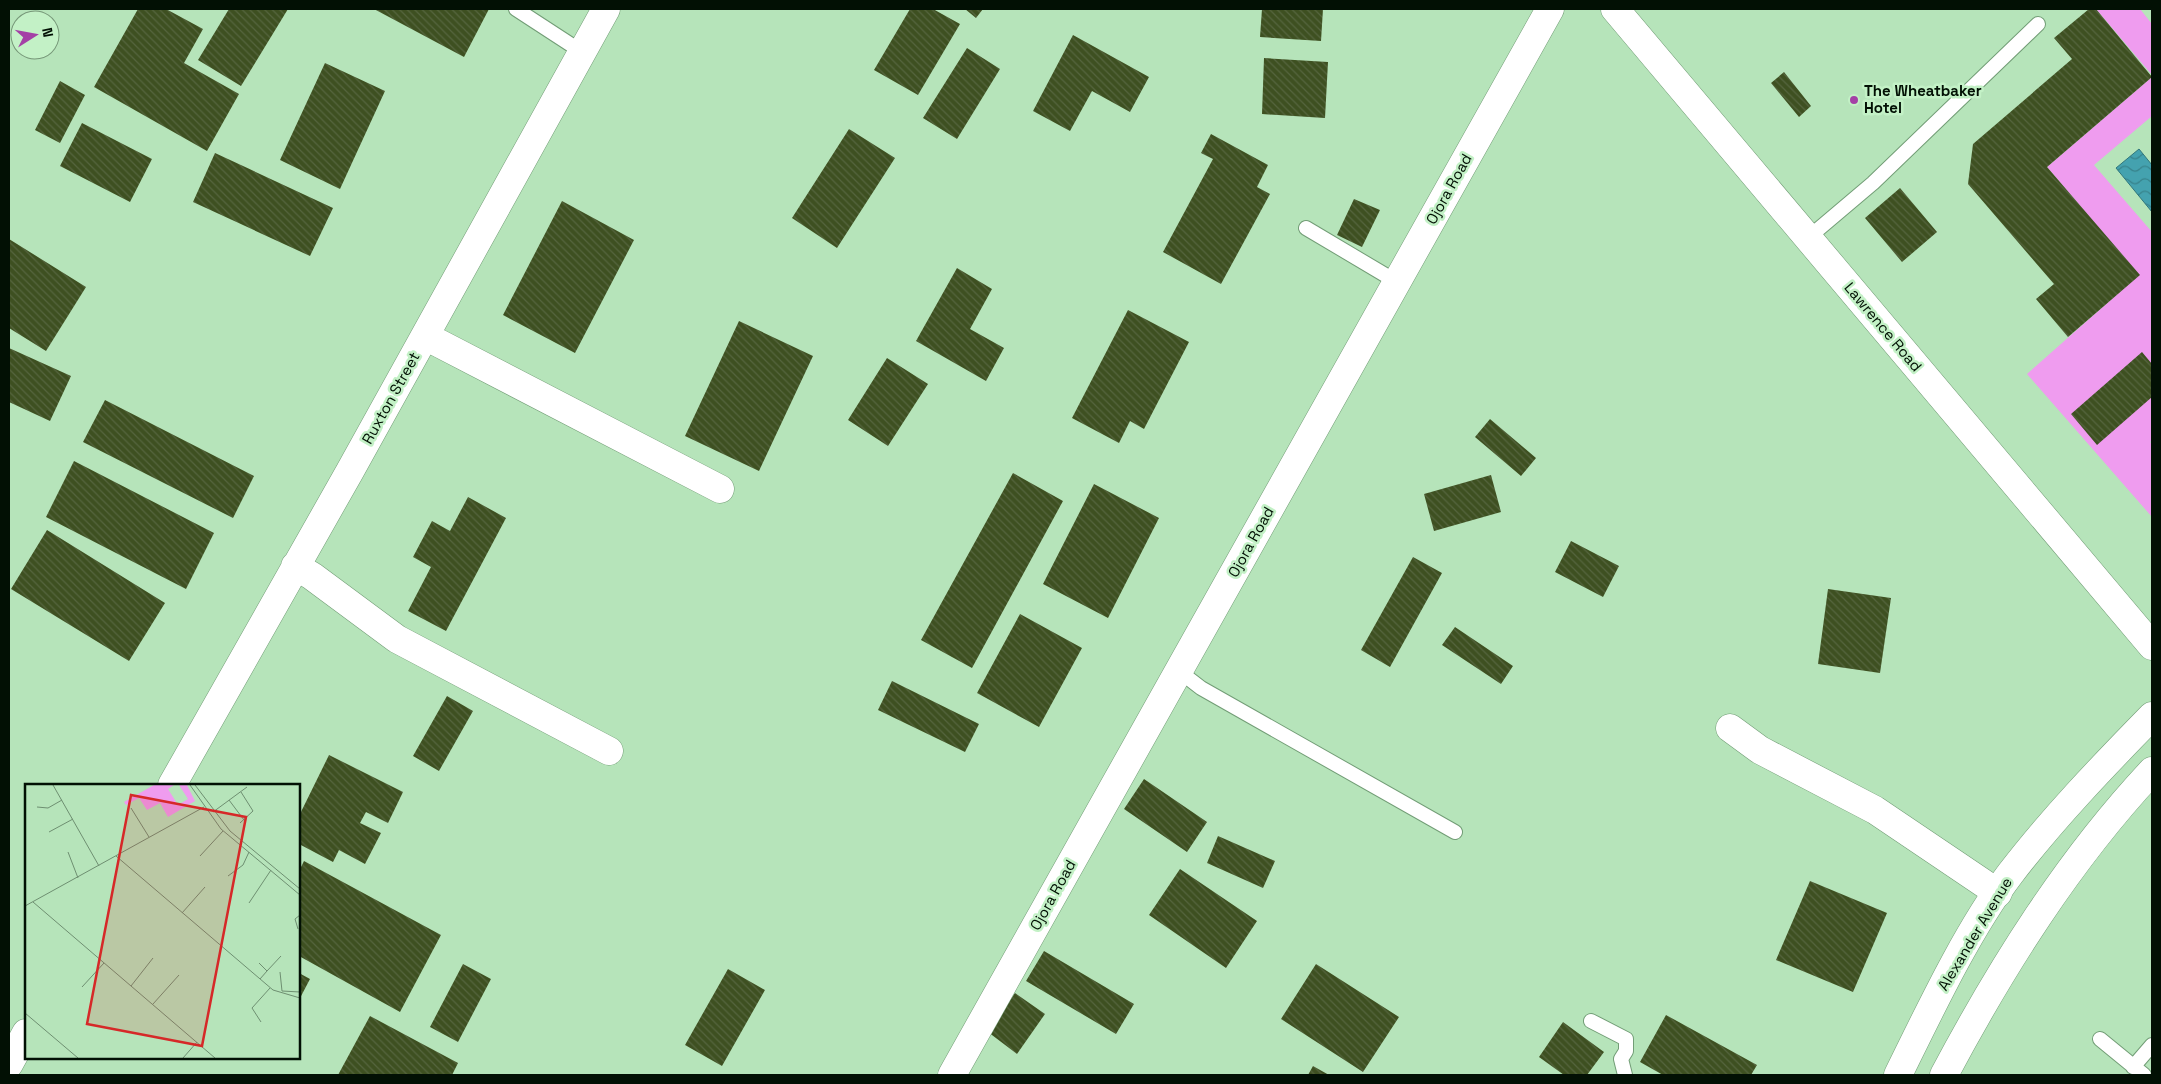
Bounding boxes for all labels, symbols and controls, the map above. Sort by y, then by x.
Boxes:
north arrow [10,10,60,60]
text: N [38,26,57,39]
place label: The Wheatbaker Hotel [1864,81,1982,117]
marker: The Wheatbaker Hotel [1848,94,1860,106]
street label: Ojora Road [1421,150,1476,227]
street label: Lawrence Road [1841,278,1926,375]
street label: Ruxton Street [357,348,424,447]
street label: Ojora Road [1223,503,1278,580]
inset map [25,784,300,1059]
street label: Ojora Road [1025,856,1080,933]
street label: Alexander Avenue [1933,874,2016,994]

